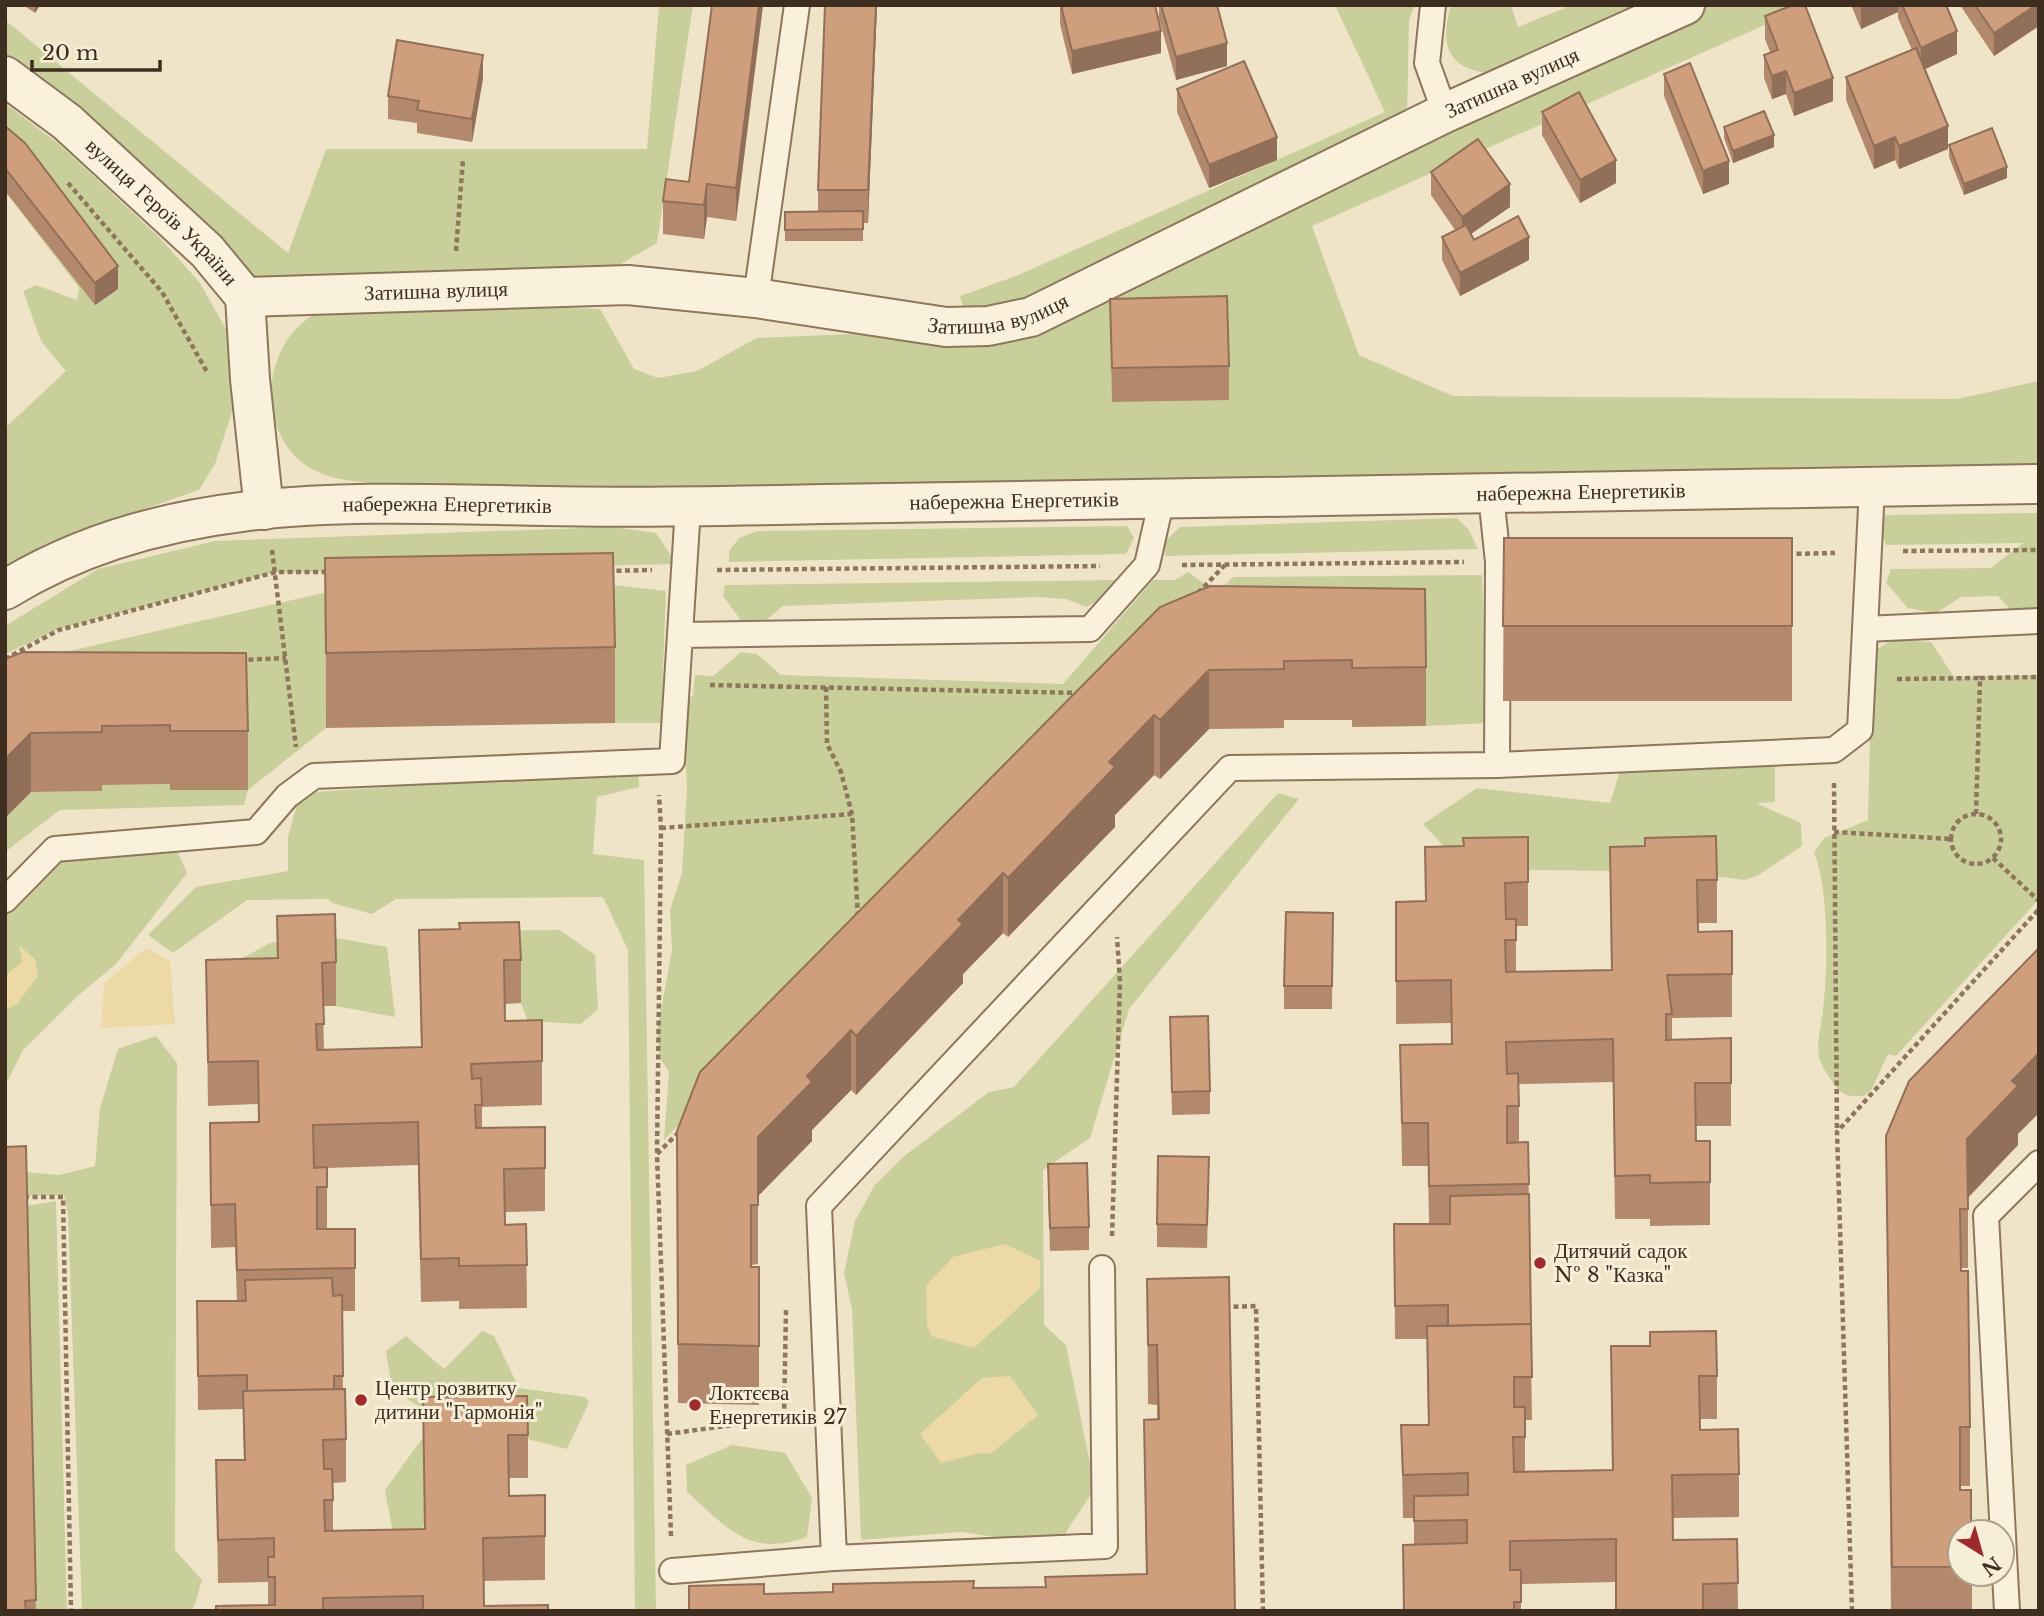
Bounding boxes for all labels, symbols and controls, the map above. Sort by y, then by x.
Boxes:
scale bar [32,28,159,72]
text: 20 m [42,40,99,66]
street label: Затишна вулиця [1441,41,1583,124]
street label: вулиця Героїв України [80,133,243,291]
street label: Затишна вулиця [364,276,509,306]
street label: Затишна вулиця [926,288,1073,340]
street label: набережна Енергетиків [1476,477,1686,507]
street label: набережна Енергетиків [909,486,1119,516]
street label: набережна Енергетиків [342,491,552,519]
place label: Дитячий садок № 8 "Казка" [1554,1238,1688,1288]
marker: Дитячий садок № 8 "Казка" [1532,1255,1548,1271]
place label: Центр розвитку дитини "Гармонія" [375,1375,542,1425]
place label: Локтєєва Енергетиків 27 [709,1380,847,1430]
marker: Центр розвитку дитини "Гармонія" [353,1392,369,1408]
marker: Локтєєва Енергетиків 27 [687,1397,703,1413]
north arrow [1946,1518,2016,1588]
text: N [1977,1552,2005,1581]

